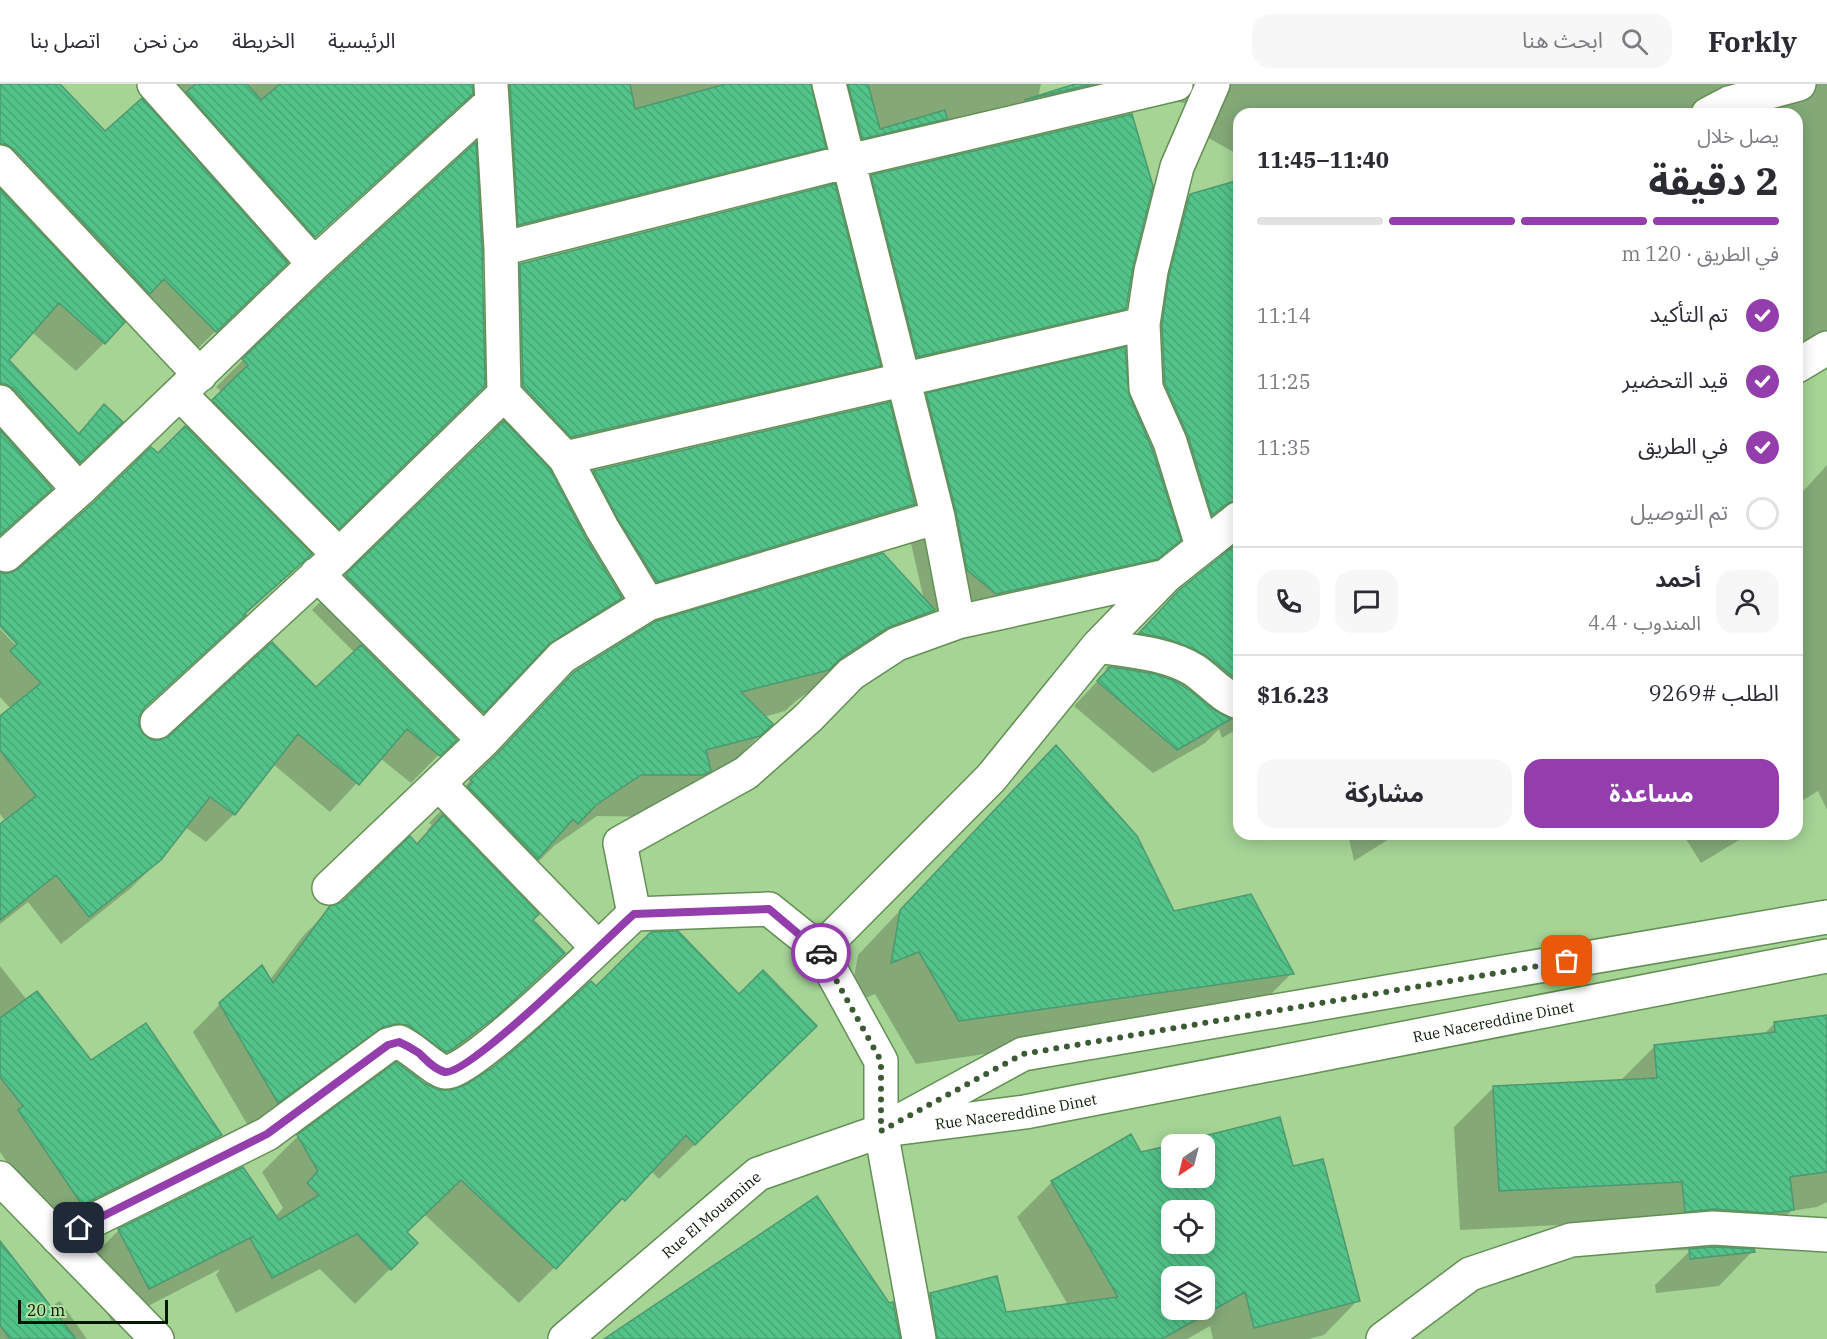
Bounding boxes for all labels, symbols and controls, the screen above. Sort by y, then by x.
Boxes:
search box [1252,14,1672,68]
text: Forkly [1708,23,1797,60]
text: ابحث هنا [1522,25,1603,54]
icon: search [1618,25,1651,58]
text: اتصل بنا [30,26,100,54]
text: من نحن [133,26,199,54]
text: الخريطة [232,26,295,54]
text: الرئيسية [328,26,395,54]
text: يصل خلال [1697,122,1779,149]
text: 11:40–11:45 [1257,145,1389,174]
text: 2 دقيقة [1648,155,1779,206]
text: في الطريق · 120 m [1622,240,1779,267]
text: تم التأكيد [1649,299,1728,328]
icon: check [1746,299,1779,332]
text: 11:14 [1257,302,1311,329]
text: قيد التحضير [1622,365,1728,394]
icon: check [1746,365,1779,398]
text: 11:25 [1257,368,1311,395]
text: في الطريق [1638,431,1728,460]
icon: check [1746,431,1779,464]
text: 11:35 [1257,434,1311,461]
text: تم التوصيل [1630,497,1728,526]
text: أحمد [1655,564,1701,593]
button: phone [1257,570,1320,633]
button: chat [1335,570,1398,633]
button: person [1716,570,1779,633]
text: المندوب · 4.4 [1588,609,1701,636]
text: الطلب #9269 [1649,678,1779,707]
text: $16.23 [1257,680,1329,709]
button: مشاركة [1257,759,1512,828]
button: مساعدة [1524,759,1779,828]
courier [791,923,851,983]
pin [1541,935,1592,986]
icon: car [805,937,838,970]
icon: bag [1550,944,1583,977]
street label: Rue Nacereddine Dinet [1411,996,1575,1046]
street label: Rue Nacereddine Dinet [934,1089,1098,1133]
north arrow [1161,1134,1215,1188]
map controls [1161,1134,1215,1320]
street label: Rue El Mouamine [658,1167,764,1262]
button: locate [1161,1200,1215,1254]
pin [53,1202,104,1253]
icon: home [62,1211,95,1244]
button: layers [1161,1266,1215,1320]
scale bar [18,1297,168,1324]
text: 20 m [27,1300,65,1320]

